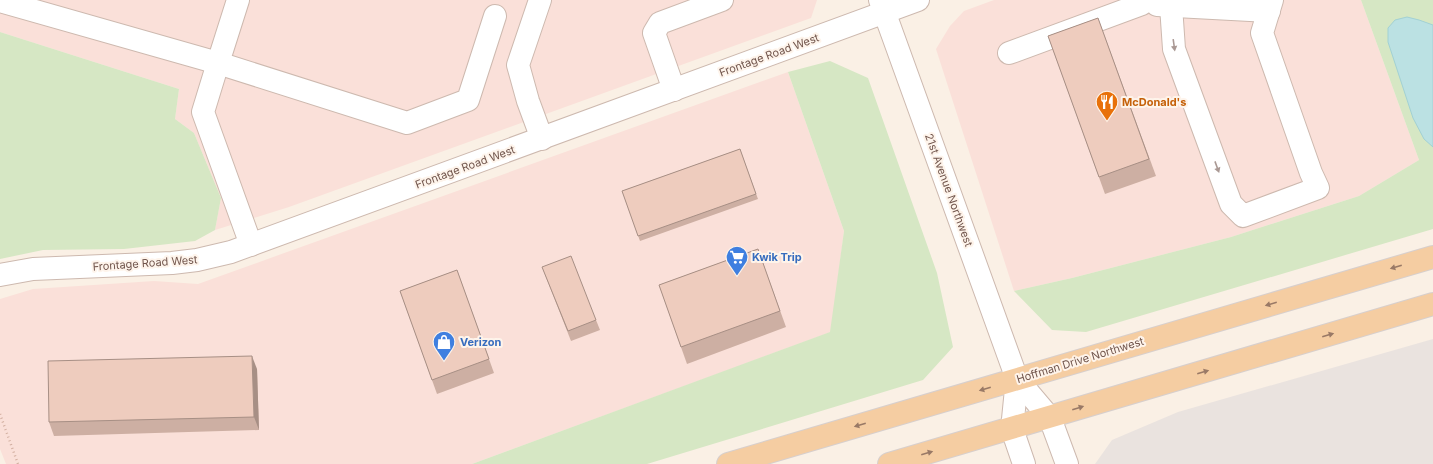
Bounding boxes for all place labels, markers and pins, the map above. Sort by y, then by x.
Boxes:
restaurant icon: McDonald's [1094,89,1120,122]
place label: McDonald's [1122,95,1186,109]
supermarket icon: Kwik Trip [724,244,750,277]
place label: Kwik Trip [752,250,802,264]
shop icon: Verizon [431,329,457,362]
place label: Verizon [460,335,501,349]

